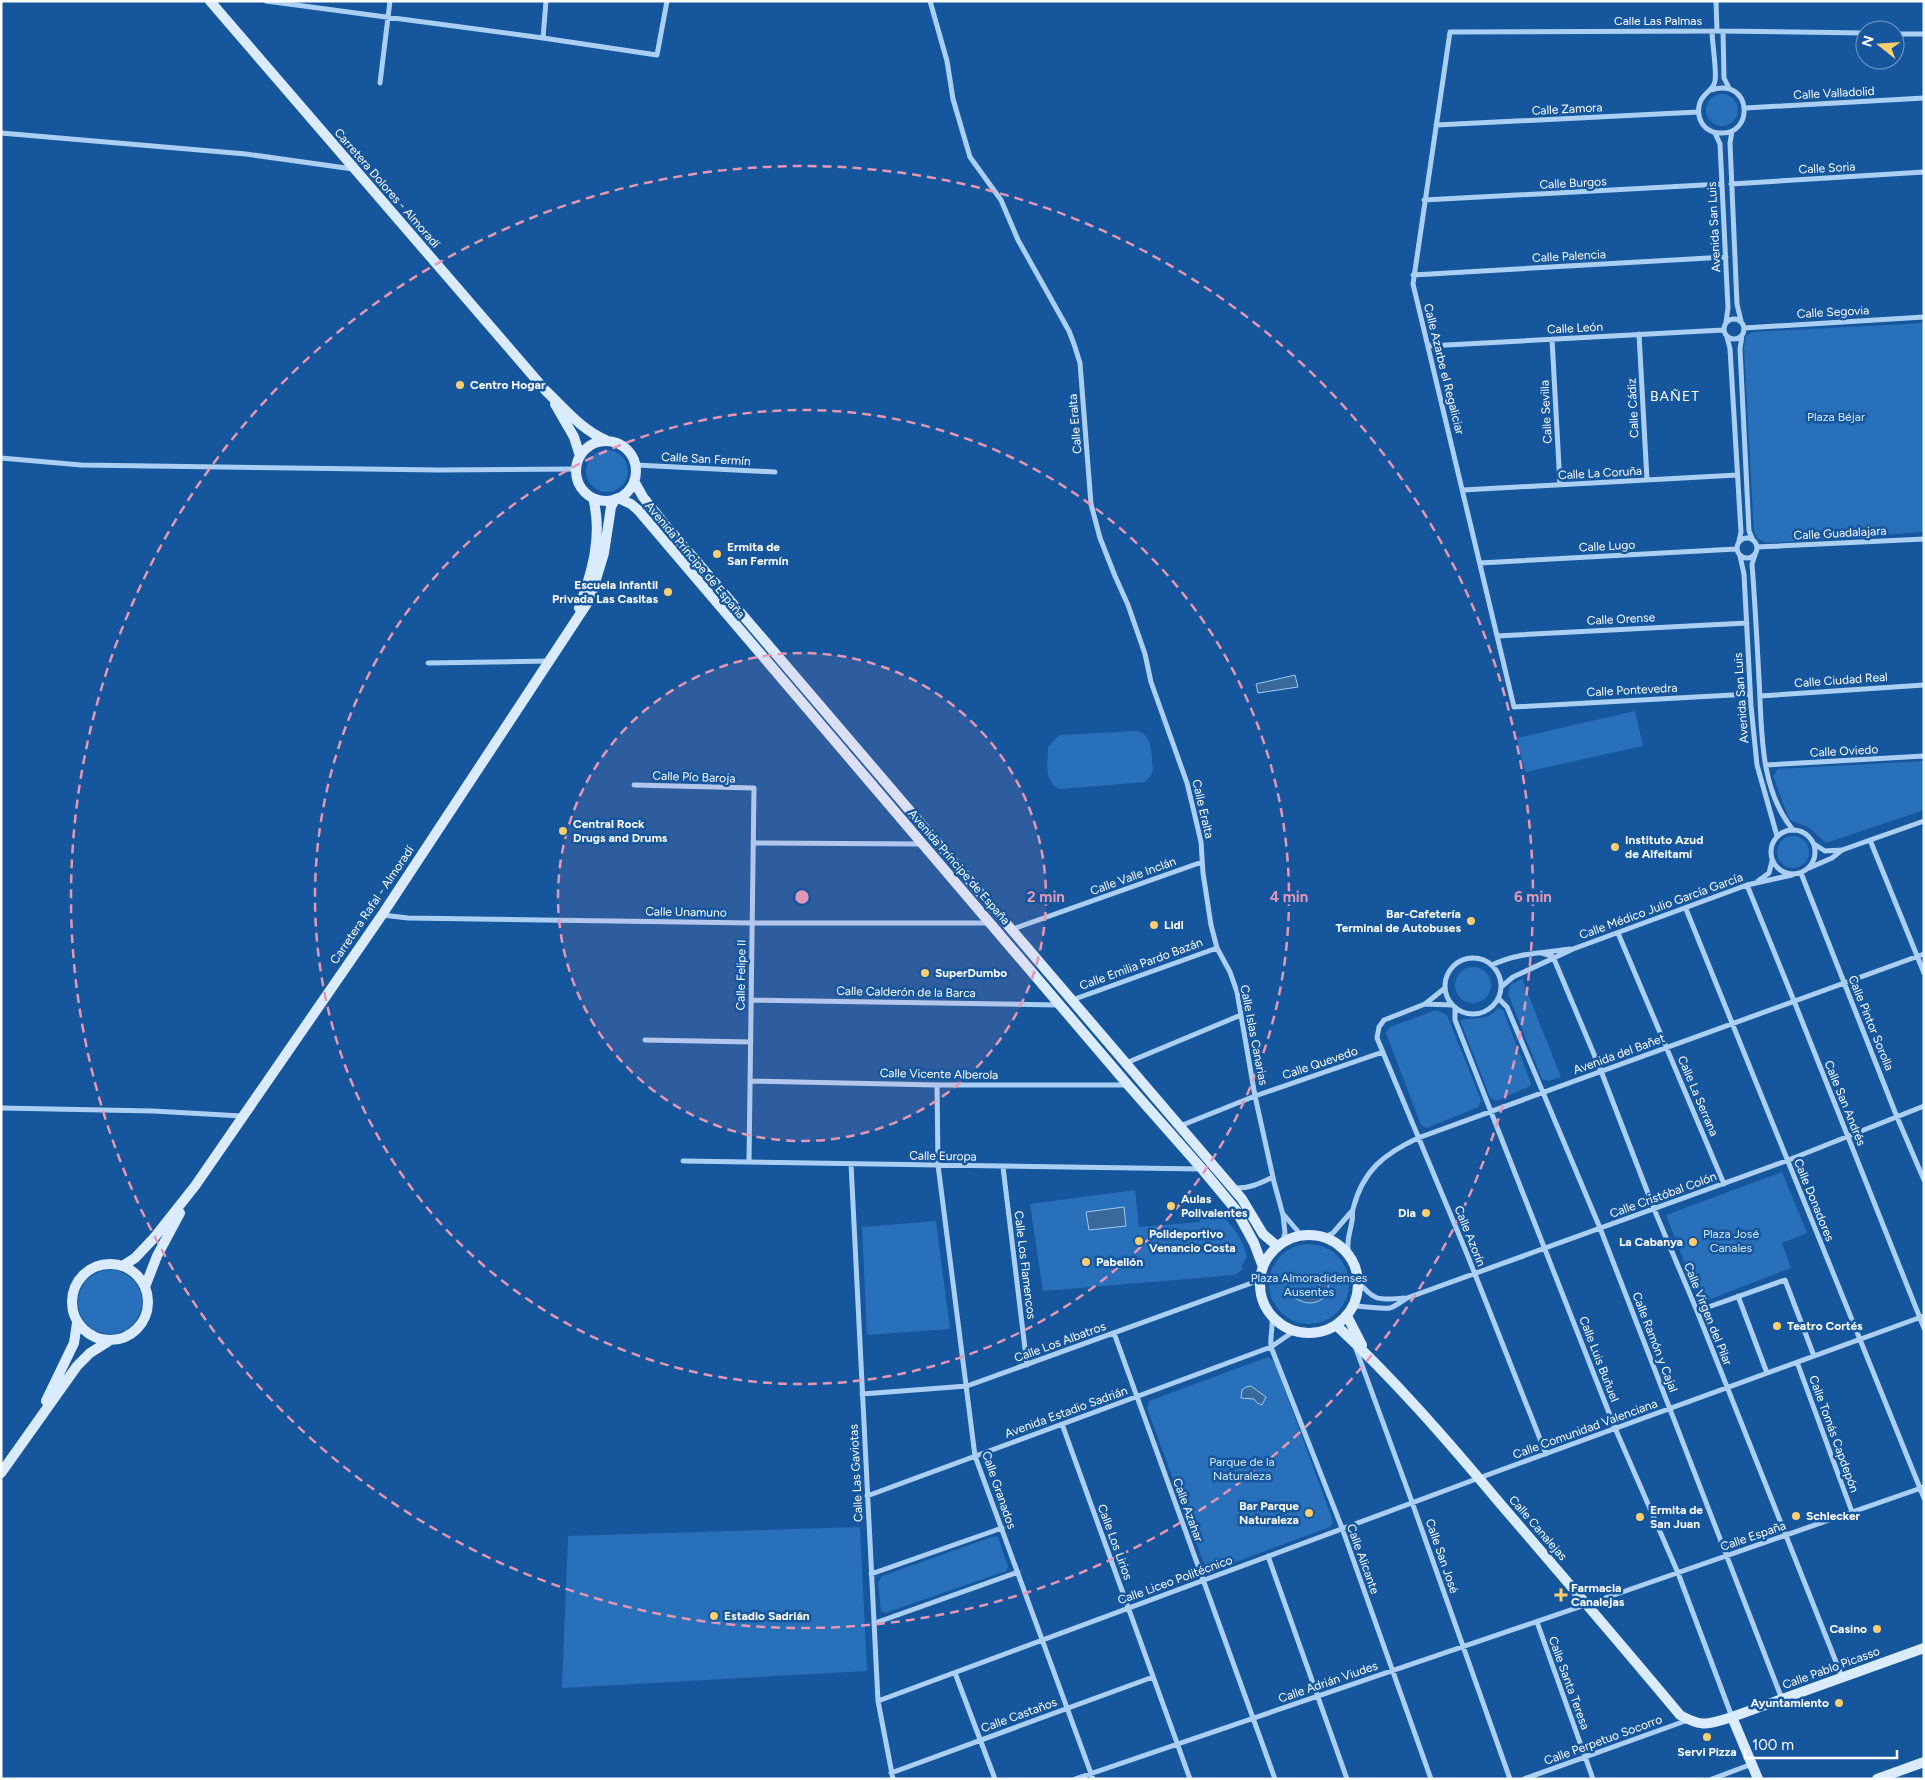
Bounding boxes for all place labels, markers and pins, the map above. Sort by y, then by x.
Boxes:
place label: Centro Hogar [470,378,546,392]
marker: Centro Hogar [454,379,466,391]
place label: Ermita de San Fermín [727,540,789,568]
marker: Ermita de San Fermín [711,548,723,560]
place label: Escuela Infantil Privada Las Casitas [552,578,658,606]
marker: Escuela Infantil Privada Las Casitas [662,586,674,598]
place label: Central Rock Drugs and Drums [573,817,668,845]
marker: Central Rock Drugs and Drums [557,825,569,837]
place label: Instituto Azud de Alfeitamí [1625,833,1703,861]
marker: Instituto Azud de Alfeitamí [1609,841,1621,853]
centre of rings [793,888,811,906]
place label: Bar-Cafetería Terminal de Autobuses [1335,907,1461,935]
marker: Bar-Cafetería Terminal de Autobuses [1465,915,1477,927]
place label: Lidl [1164,918,1184,932]
marker: Lidl [1148,919,1160,931]
place label: SuperDumbo [935,966,1007,980]
marker: SuperDumbo [919,967,931,979]
place label: Aulas Polivalentes [1181,1192,1248,1220]
marker: Aulas Polivalentes [1165,1200,1177,1212]
place label: Dia [1398,1206,1416,1220]
marker: Dia [1420,1207,1432,1219]
place label: Polideportivo Venancio Costa [1149,1227,1236,1255]
marker: Polideportivo Venancio Costa [1133,1235,1145,1247]
place label: La Cabanya [1619,1235,1683,1249]
marker: La Cabanya [1687,1236,1699,1248]
place label: Pabellón [1096,1255,1143,1269]
marker: Pabellón [1080,1256,1092,1268]
place label: Teatro Cortés [1787,1319,1863,1333]
marker: Teatro Cortés [1771,1320,1783,1332]
place label: Bar Parque Naturaleza [1239,1499,1299,1527]
place label: Ermita de San Juan [1650,1503,1703,1531]
marker: Bar Parque Naturaleza [1303,1507,1315,1519]
place label: Schlecker [1806,1509,1861,1523]
marker: Schlecker [1790,1510,1802,1522]
marker: Ermita de San Juan [1634,1511,1646,1523]
place label: Farmacia Canalejas [1571,1581,1625,1609]
marker: Farmacia Canalejas [1555,1589,1567,1601]
place label: Estadio Sadrián [724,1609,810,1623]
marker: Estadio Sadrián [708,1610,720,1622]
place label: Casino [1829,1622,1867,1636]
marker: Casino [1871,1623,1883,1635]
place label: Ayuntamiento [1751,1696,1829,1710]
marker: Ayuntamiento [1833,1697,1845,1709]
marker: Servi Pizza [1701,1731,1713,1743]
place label: Servi Pizza [1677,1745,1737,1759]

